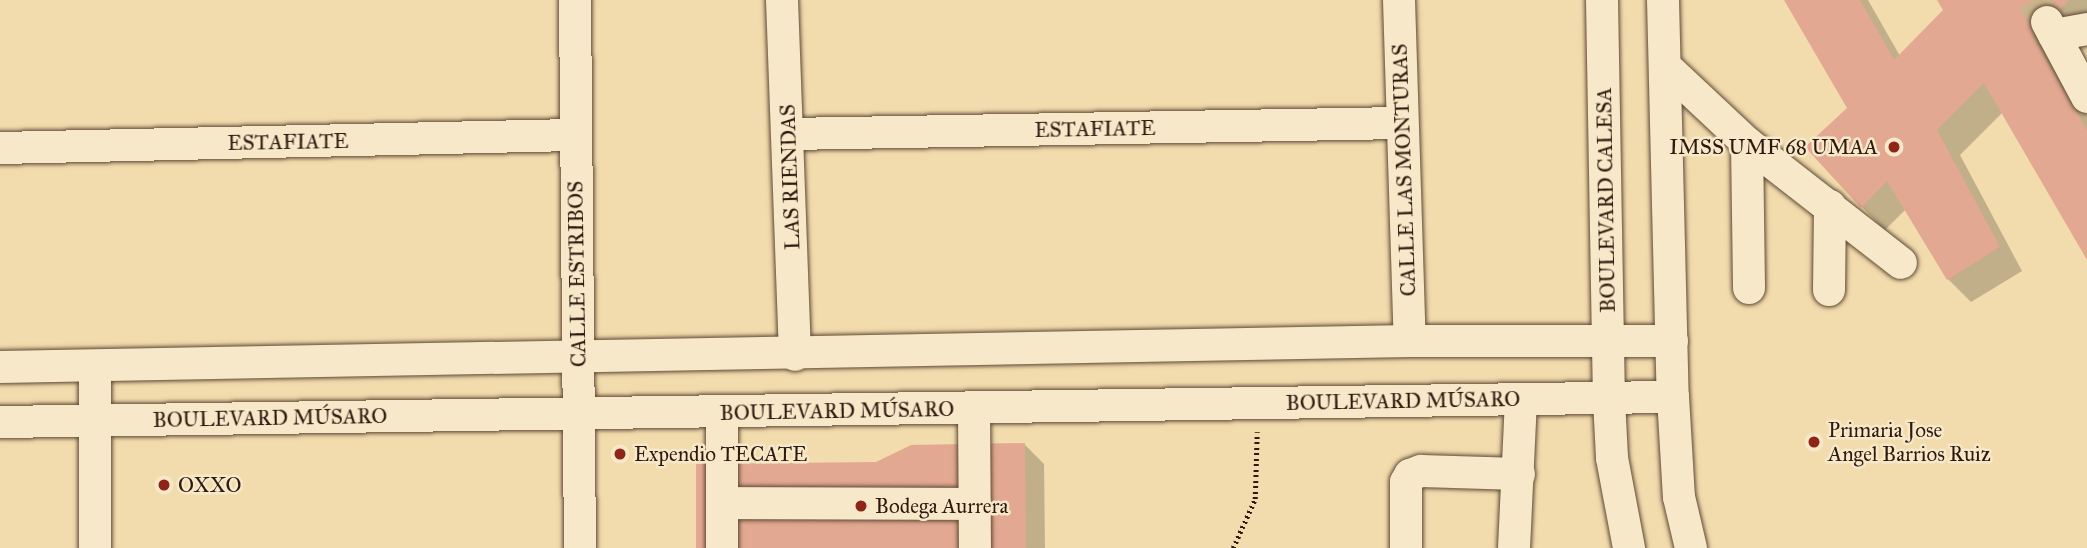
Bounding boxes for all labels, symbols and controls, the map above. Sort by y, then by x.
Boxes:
street label: CALLE LAS MONTURAS [1387,43,1421,297]
street label: BOULEVARD CALESA [1591,87,1621,313]
street label: LAS RIENDAS [775,104,805,250]
street label: ESTAFIATE [1034,115,1156,143]
street label: ESTAFIATE [227,128,349,156]
place label: IMSS UMF 68 UMAA [1669,134,1878,160]
marker: IMSS UMF 68 UMAA [1884,137,1904,157]
street label: CALLE ESTRIBOS [563,181,591,367]
street label: BOULEVARD MÚSARO [1286,386,1520,416]
street label: BOULEVARD MÚSARO [720,396,954,426]
street label: BOULEVARD MÚSARO [153,403,387,433]
place label: Primaria Jose Angel Barrios Ruiz [1828,417,1991,467]
marker: Primaria Jose Angel Barrios Ruiz [1806,434,1822,450]
place label: Expendio TECATE [634,441,807,467]
marker: Expendio TECATE [612,446,628,462]
place label: OXXO [178,472,242,498]
marker: OXXO [156,477,172,493]
place label: Bodega Aurrera [875,493,1008,519]
marker: Bodega Aurrera [853,498,869,514]

